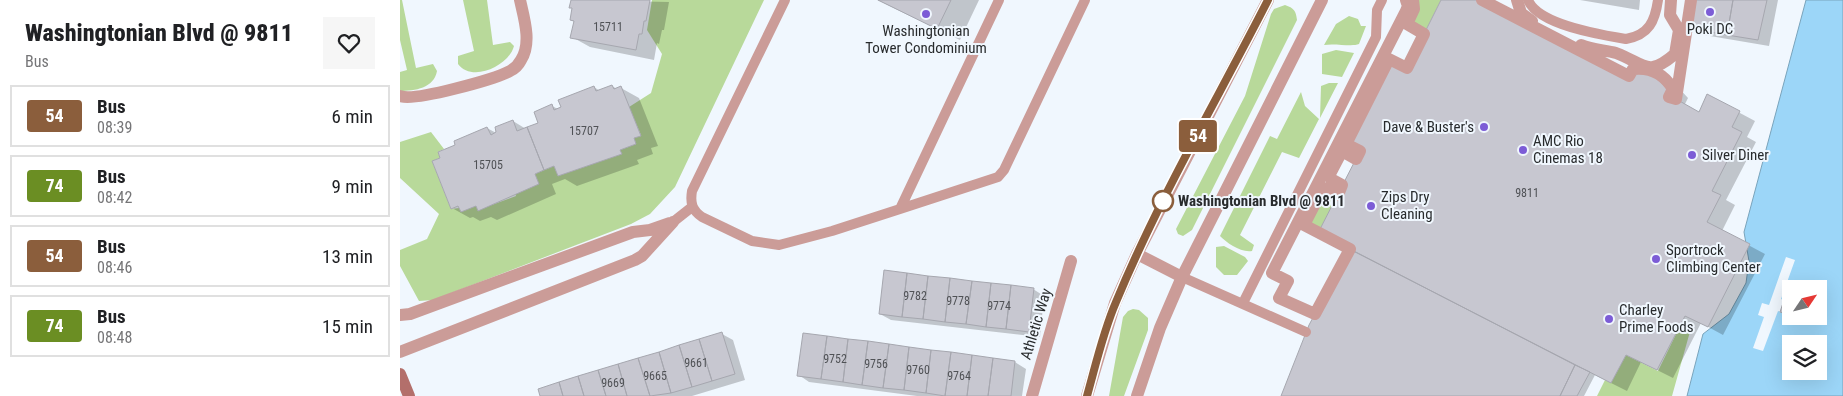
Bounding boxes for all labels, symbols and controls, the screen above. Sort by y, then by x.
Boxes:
marker: Poki DC [1704,6,1716,18]
marker: Washingtonian Tower Condominium [920,8,932,20]
button: heart [323,17,375,69]
text: Washingtonian Blvd @ 9811 [25,19,293,47]
house number: 15711 [593,20,623,34]
place label: Poki DC [1687,20,1733,38]
place label: Washingtonian Tower Condominium [865,22,987,57]
text: Bus [25,52,49,71]
text: Bus [97,95,126,118]
text: 54 [45,105,64,126]
text: 6 min [331,105,373,128]
text: 08:39 [97,118,132,137]
place label: Dave & Buster's [1383,118,1474,136]
line badge: 54 [1176,120,1220,152]
marker: Dave & Buster's [1478,121,1490,133]
house number: 15707 [569,124,599,138]
text: 54 [1189,125,1207,146]
place label: AMC Rio Cinemas 18 [1533,132,1603,167]
marker: AMC Rio Cinemas 18 [1517,144,1529,156]
place label: Silver Diner [1702,146,1769,164]
marker: Silver Diner [1686,149,1698,161]
house number: 15705 [473,158,503,172]
text: Bus [97,165,126,188]
text: 74 [45,175,64,196]
text: 9 min [331,175,373,198]
house number: 9811 [1515,186,1539,200]
text: 08:42 [97,188,132,207]
place label: Zips Dry Cleaning [1381,188,1433,223]
marker: Washingtonian Blvd @ 9811 [1152,190,1174,212]
place label: Washingtonian Blvd @ 9811 [1178,192,1345,210]
marker: Zips Dry Cleaning [1365,200,1377,212]
text: Bus [97,235,126,258]
place label: Sportrock Climbing Center [1666,241,1761,276]
text: 54 [45,245,64,266]
text: 13 min [322,245,373,268]
marker: Sportrock Climbing Center [1650,253,1662,265]
text: 08:46 [97,258,132,277]
north arrow [1782,280,1828,325]
map controls [1782,280,1827,380]
street label: Athletic Way [1017,286,1055,362]
house number: 9782 [903,289,927,303]
house number: 9778 [946,294,970,308]
house number: 9774 [987,299,1011,313]
place label: Charley Prime Foods [1619,301,1694,336]
text: Bus [97,305,126,328]
marker: Charley Prime Foods [1603,313,1615,325]
text: 74 [45,315,64,336]
text: 15 min [322,315,373,338]
text: 08:48 [97,328,132,347]
button: layers [1782,335,1827,380]
house number: 9752 [823,352,847,366]
house number: 9661 [684,356,708,370]
house number: 9756 [864,357,888,371]
house number: 9760 [906,363,930,377]
house number: 9665 [643,369,667,383]
house number: 9764 [947,369,971,383]
house number: 9669 [601,376,625,390]

